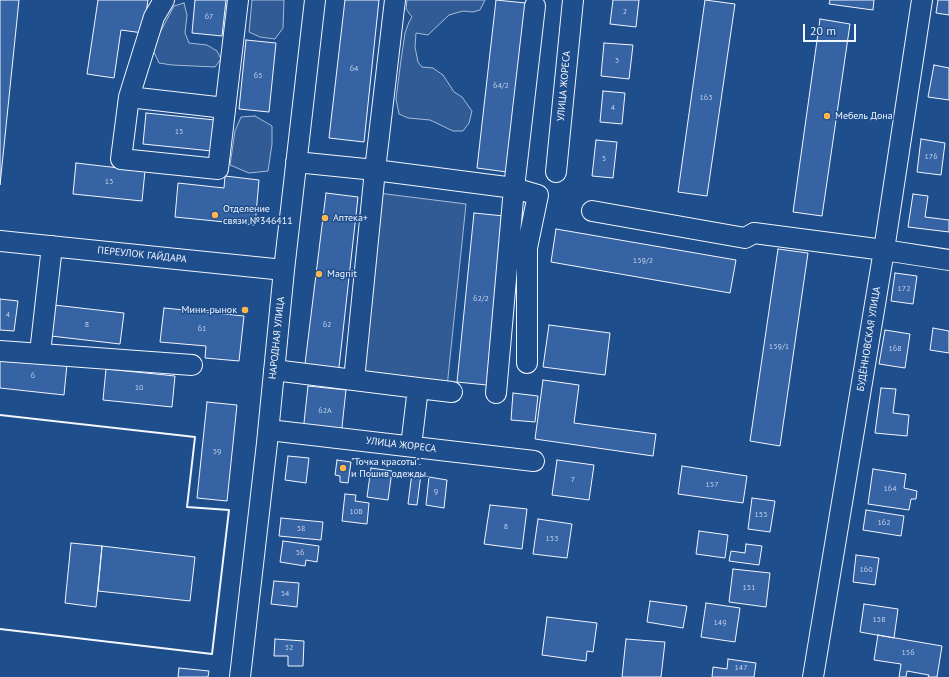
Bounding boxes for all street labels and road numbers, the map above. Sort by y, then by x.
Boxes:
street label: УЛИЦА ЖОРЕСА [555,50,573,122]
street label: ПЕРЕУЛОК ГАЙДАРА [97,244,187,266]
street label: БУДЁННОВСКАЯ УЛИЦА [855,286,883,392]
street label: НАРОДНАЯ УЛИЦА [267,296,287,380]
street label: УЛИЦА ЖОРЕСА [365,435,437,455]

